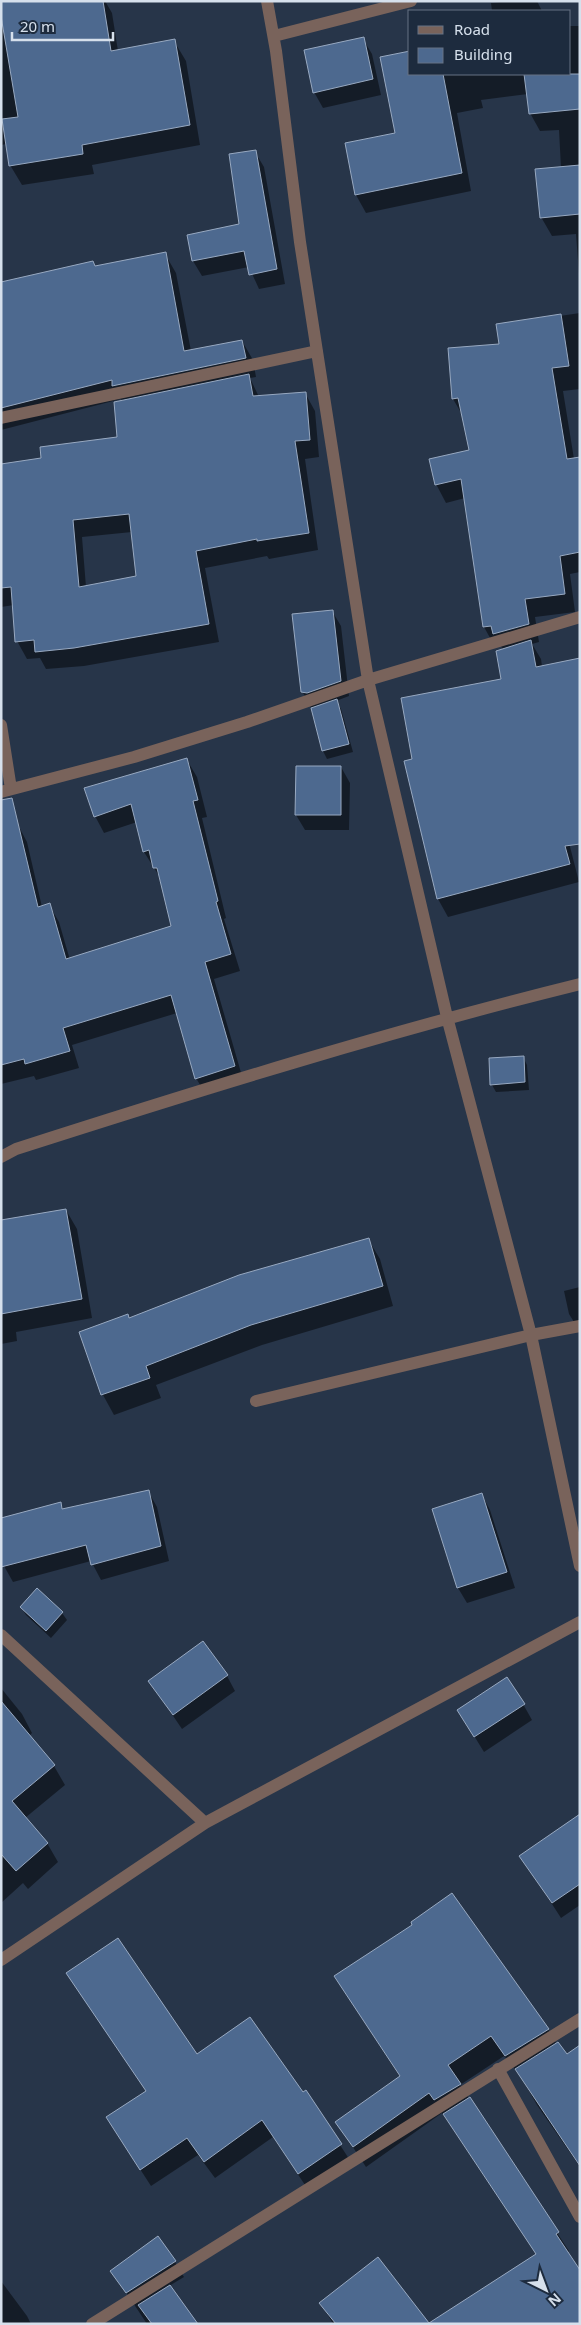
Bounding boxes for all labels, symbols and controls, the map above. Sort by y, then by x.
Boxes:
scale bar [12,10,114,42]
legend [408,10,571,75]
text: 20 m [20,16,55,36]
text: Road [454,19,490,39]
text: Building [454,44,512,64]
north arrow [521,2265,571,2315]
text: N [544,2289,566,2311]

